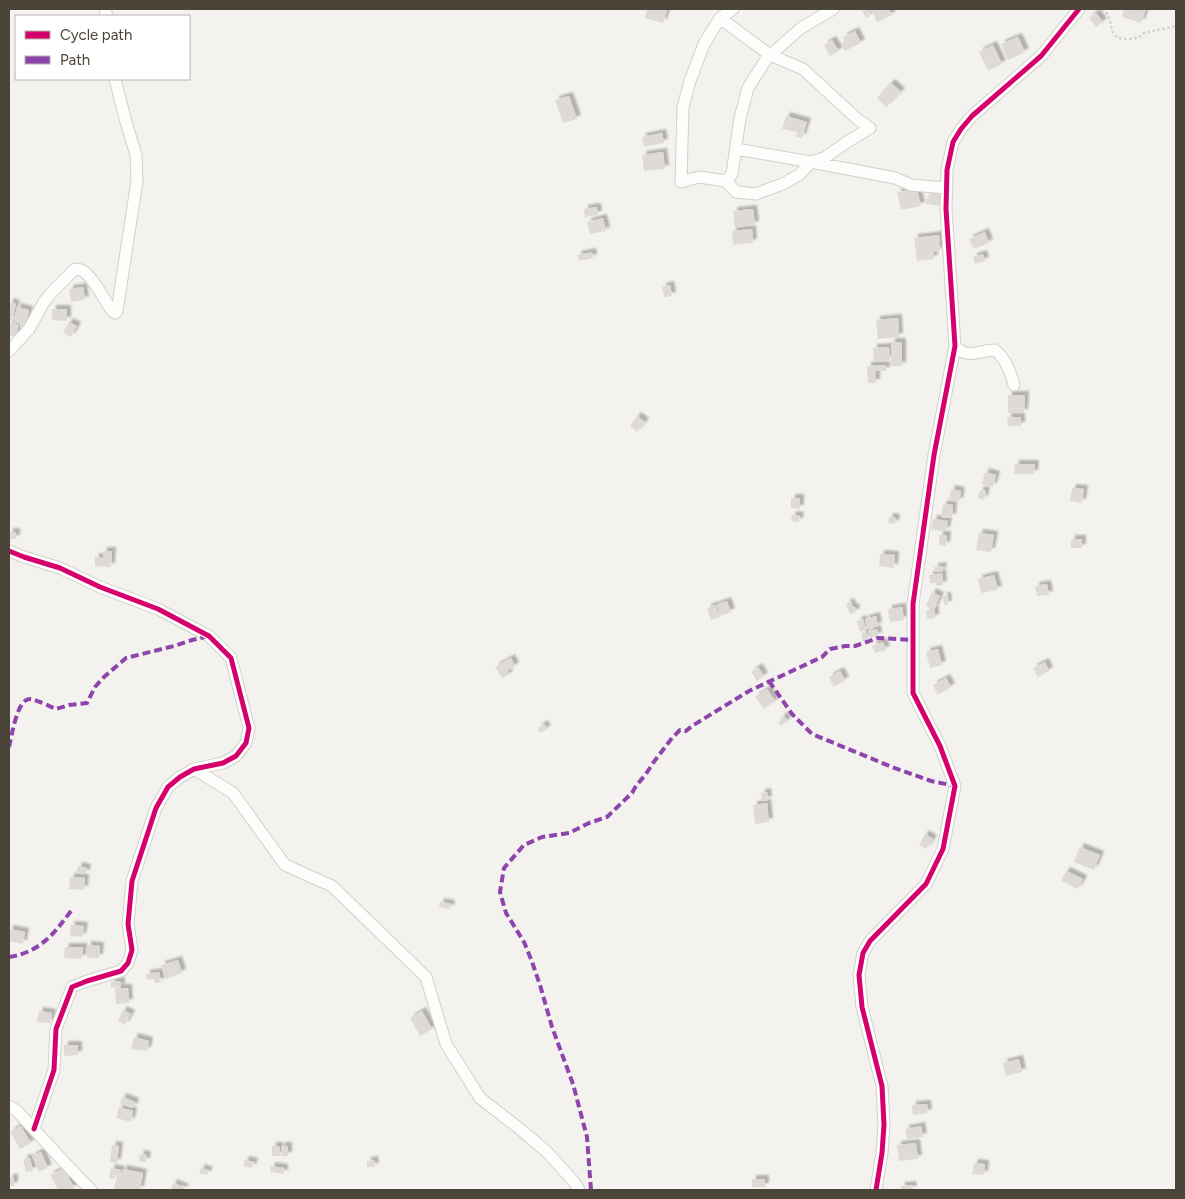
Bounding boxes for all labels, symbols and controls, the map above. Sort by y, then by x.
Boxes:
legend [15,15,190,80]
text: Cycle path [60,26,132,44]
text: Path [60,51,90,69]

